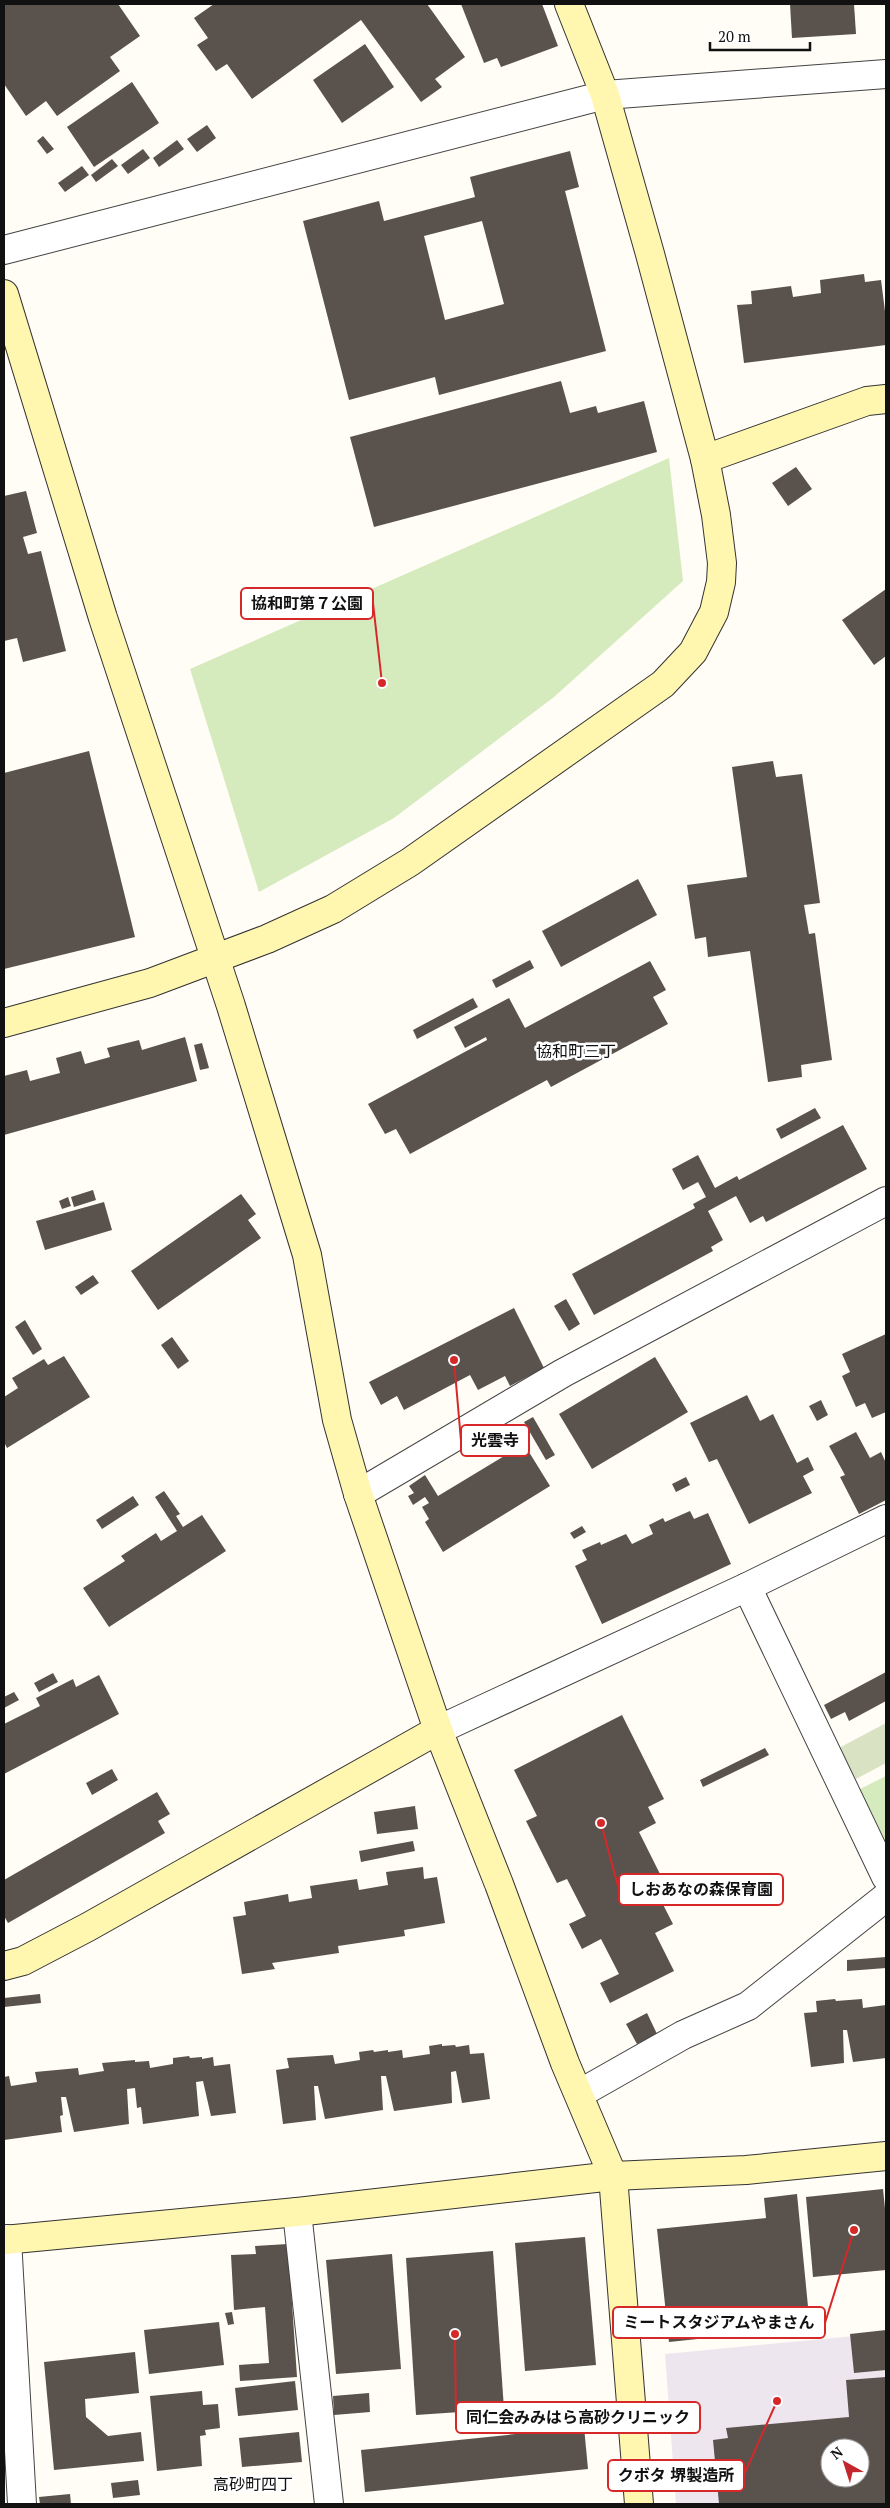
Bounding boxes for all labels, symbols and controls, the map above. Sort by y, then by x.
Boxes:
scale bar [710,20,810,52]
text: 20 m [718,26,751,46]
callout: 協和町第７公園 [241,588,373,619]
text: 協和町第７公園 [251,592,363,614]
district label: 協和町三丁 [536,1040,616,1062]
callout: 光雲寺 [461,1425,529,1456]
text: 光雲寺 [471,1429,519,1451]
callout: しおあなの森保育園 [619,1874,783,1905]
text: しおあなの森保育園 [629,1878,773,1900]
callout: ミートスタジアムやまさん [613,2307,825,2338]
text: ミートスタジアムやまさん [624,2311,814,2333]
callout: 同仁会みみはら高砂クリニック [456,2402,700,2433]
text: 同仁会みみはら高砂クリニック [466,2406,690,2428]
north arrow [820,2438,870,2488]
text: N [826,2442,847,2463]
callout: クボタ 堺製造所 [608,2460,744,2491]
text: クボタ 堺製造所 [618,2464,734,2486]
district label: 高砂町四丁 [213,2473,293,2495]

